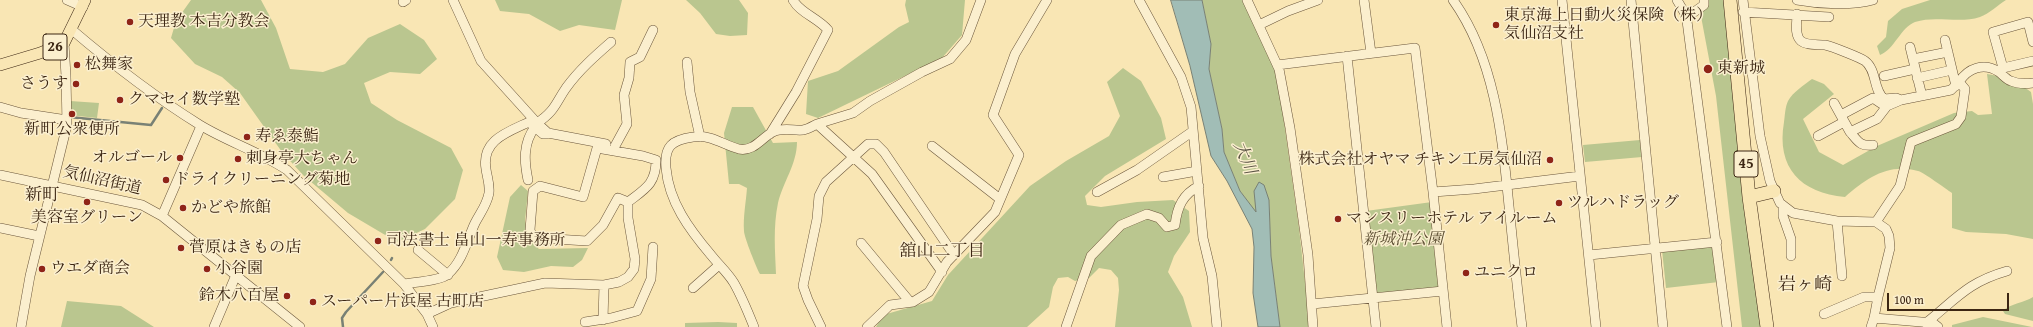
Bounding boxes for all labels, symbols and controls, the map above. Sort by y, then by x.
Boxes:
place label: 東京海上日動火災保険（株） 気仙沼支社 [1504,6,1712,44]
place label: 天理教 本吉分教会 [138,12,270,32]
marker: 天理教 本吉分教会 [125,17,135,27]
marker: 東京海上日動火災保険（株） 気仙沼支社 [1491,20,1501,30]
road number: 26 [43,34,67,60]
place label: 松舞家 [85,55,133,75]
place label: 東新城 [1717,59,1765,79]
marker: 松舞家 [72,60,82,70]
marker: 東新城 [1702,63,1714,75]
place label: さうす [20,74,68,94]
marker: さうす [71,79,81,89]
place label: クマセイ数学塾 [128,90,240,110]
marker: クマセイ数学塾 [115,95,125,105]
marker: 新町公衆便所 [67,109,77,119]
place label: 新町公衆便所 [24,120,120,140]
place label: 寿ゑ泰鮨 [255,127,319,147]
marker: 寿ゑ泰鮨 [242,132,252,142]
water label: 大川 [1228,138,1260,178]
place label: オルゴール [92,148,172,168]
place label: 刺身亭大ちゃん [246,149,358,169]
place label: 株式会社オヤマ チキン工房気仙沼 [1298,150,1542,170]
road number: 45 [1734,151,1758,177]
marker: オルゴール [175,153,185,163]
marker: 刺身亭大ちゃん [233,154,243,164]
marker: 株式会社オヤマ チキン工房気仙沼 [1545,155,1555,165]
street label: 気仙沼街道 [61,163,143,199]
place label: ドライクリーニング菊地 [174,170,350,190]
marker: ドライクリーニング菊地 [161,175,171,185]
district label: 新町 [25,186,59,206]
place label: ツルハドラッグ [1567,193,1679,213]
marker: 美容室グリーン [82,197,92,207]
place label: かどや旅館 [191,198,271,218]
marker: ツルハドラッグ [1554,198,1564,208]
marker: かどや旅館 [178,203,188,213]
place label: 美容室グリーン [31,208,143,228]
place label: マンスリーホテル アイルーム [1346,209,1558,229]
marker: マンスリーホテル アイルーム [1333,214,1343,224]
park label: 新城沖公園 [1363,230,1443,250]
place label: 司法書士 畠山一寿事務所 [386,231,566,251]
marker: 司法書士 畠山一寿事務所 [373,236,383,246]
place label: 菅原はきもの店 [189,238,301,258]
district label: 舘山二丁目 [900,242,984,262]
marker: 菅原はきもの店 [176,243,186,253]
place label: ウエダ商会 [50,259,130,279]
place label: 小谷園 [215,259,263,279]
place label: ユニクロ [1474,263,1538,283]
marker: ウエダ商会 [37,264,47,274]
marker: 小谷園 [202,264,212,274]
marker: ユニクロ [1461,268,1471,278]
district label: 岩ヶ崎 [1778,274,1832,296]
scale bar [1889,285,2011,311]
place label: 鈴木八百屋 [199,286,279,306]
marker: 鈴木八百屋 [282,291,292,301]
text: 100 m [1894,291,1924,308]
place label: スーパー片浜屋 古町店 [321,292,484,312]
marker: スーパー片浜屋 古町店 [308,297,318,307]

